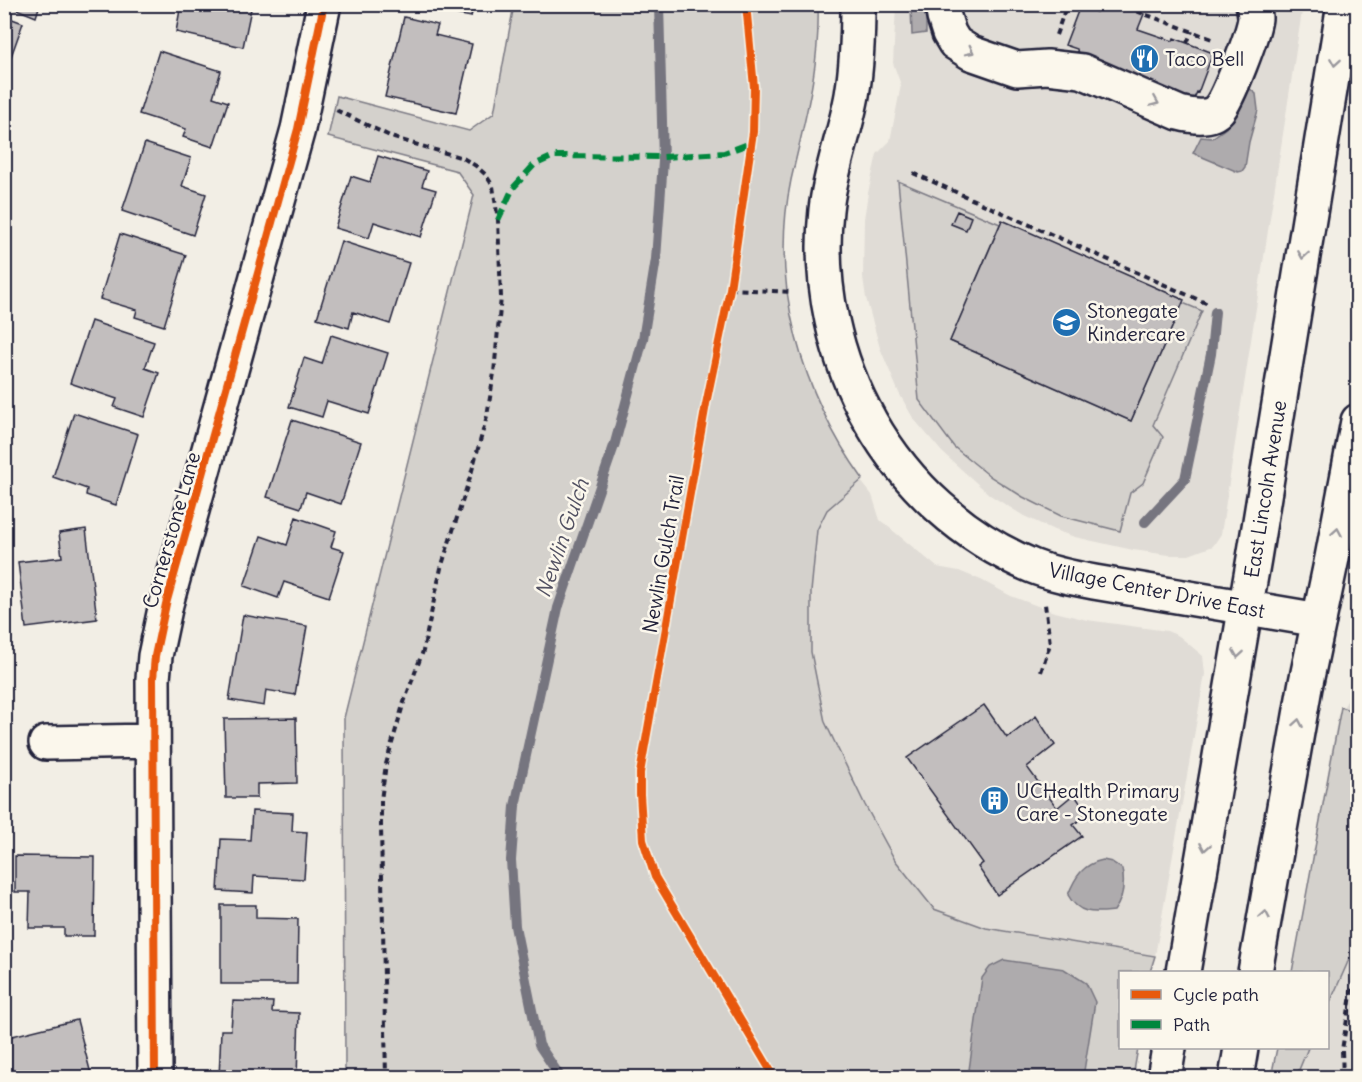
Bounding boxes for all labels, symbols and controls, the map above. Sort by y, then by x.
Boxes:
restaurant icon: Taco Bell [1128,42,1160,74]
one-way arrow [964,44,975,56]
place label: Taco Bell [1165,46,1244,71]
one-way arrow [1329,58,1341,67]
one-way arrow [1149,95,1160,107]
one-way arrow [1297,249,1310,259]
place label: Stonegate Kindercare [1087,298,1186,346]
school or university icon: Stonegate Kindercare [1050,306,1082,338]
street label: East Lincoln Avenue [1239,398,1291,580]
street label: Cornerstone Lane [137,449,205,611]
street label: Newlin Gulch Trail [637,473,689,635]
water label: Newlin Gulch [529,474,595,601]
one-way arrow [1330,527,1343,537]
street label: Village Center Drive East [1047,557,1268,623]
one-way arrow [1232,650,1244,659]
one-way arrow [1292,718,1304,727]
place label: UCHealth Primary Care - Stonegate [1016,778,1180,826]
building icon: UCHealth Primary Care - Stonegate [979,785,1011,817]
one-way arrow [1199,841,1212,851]
one-way arrow [1258,910,1271,920]
legend [1119,971,1329,1049]
text: Cycle path [1173,983,1259,1006]
text: Path [1173,1013,1210,1036]

